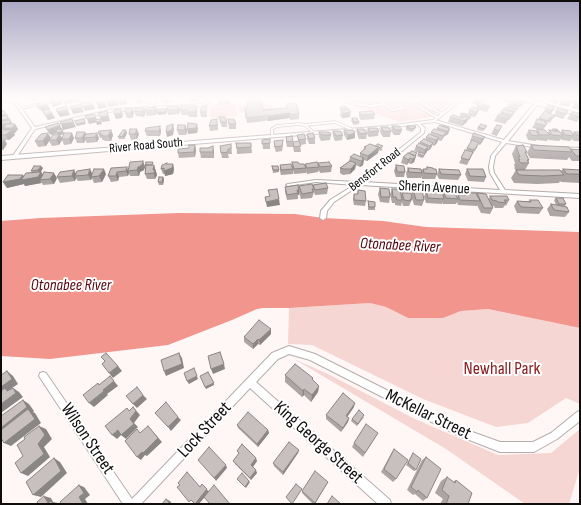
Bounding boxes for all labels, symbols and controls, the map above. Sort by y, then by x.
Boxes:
street label: River Road South [108,135,184,157]
street label: Bensfort Road [346,145,404,195]
street label: Sherin Avenue [398,177,470,199]
water label: Otonabee River [359,234,441,258]
water label: Otonabee River [31,276,111,296]
park label: Newhall Park [464,358,540,380]
street label: McKellar Street [382,385,474,445]
street label: Lock Street [174,397,236,463]
street label: King George Street [269,397,367,489]
street label: Wilson Street [55,399,119,479]

